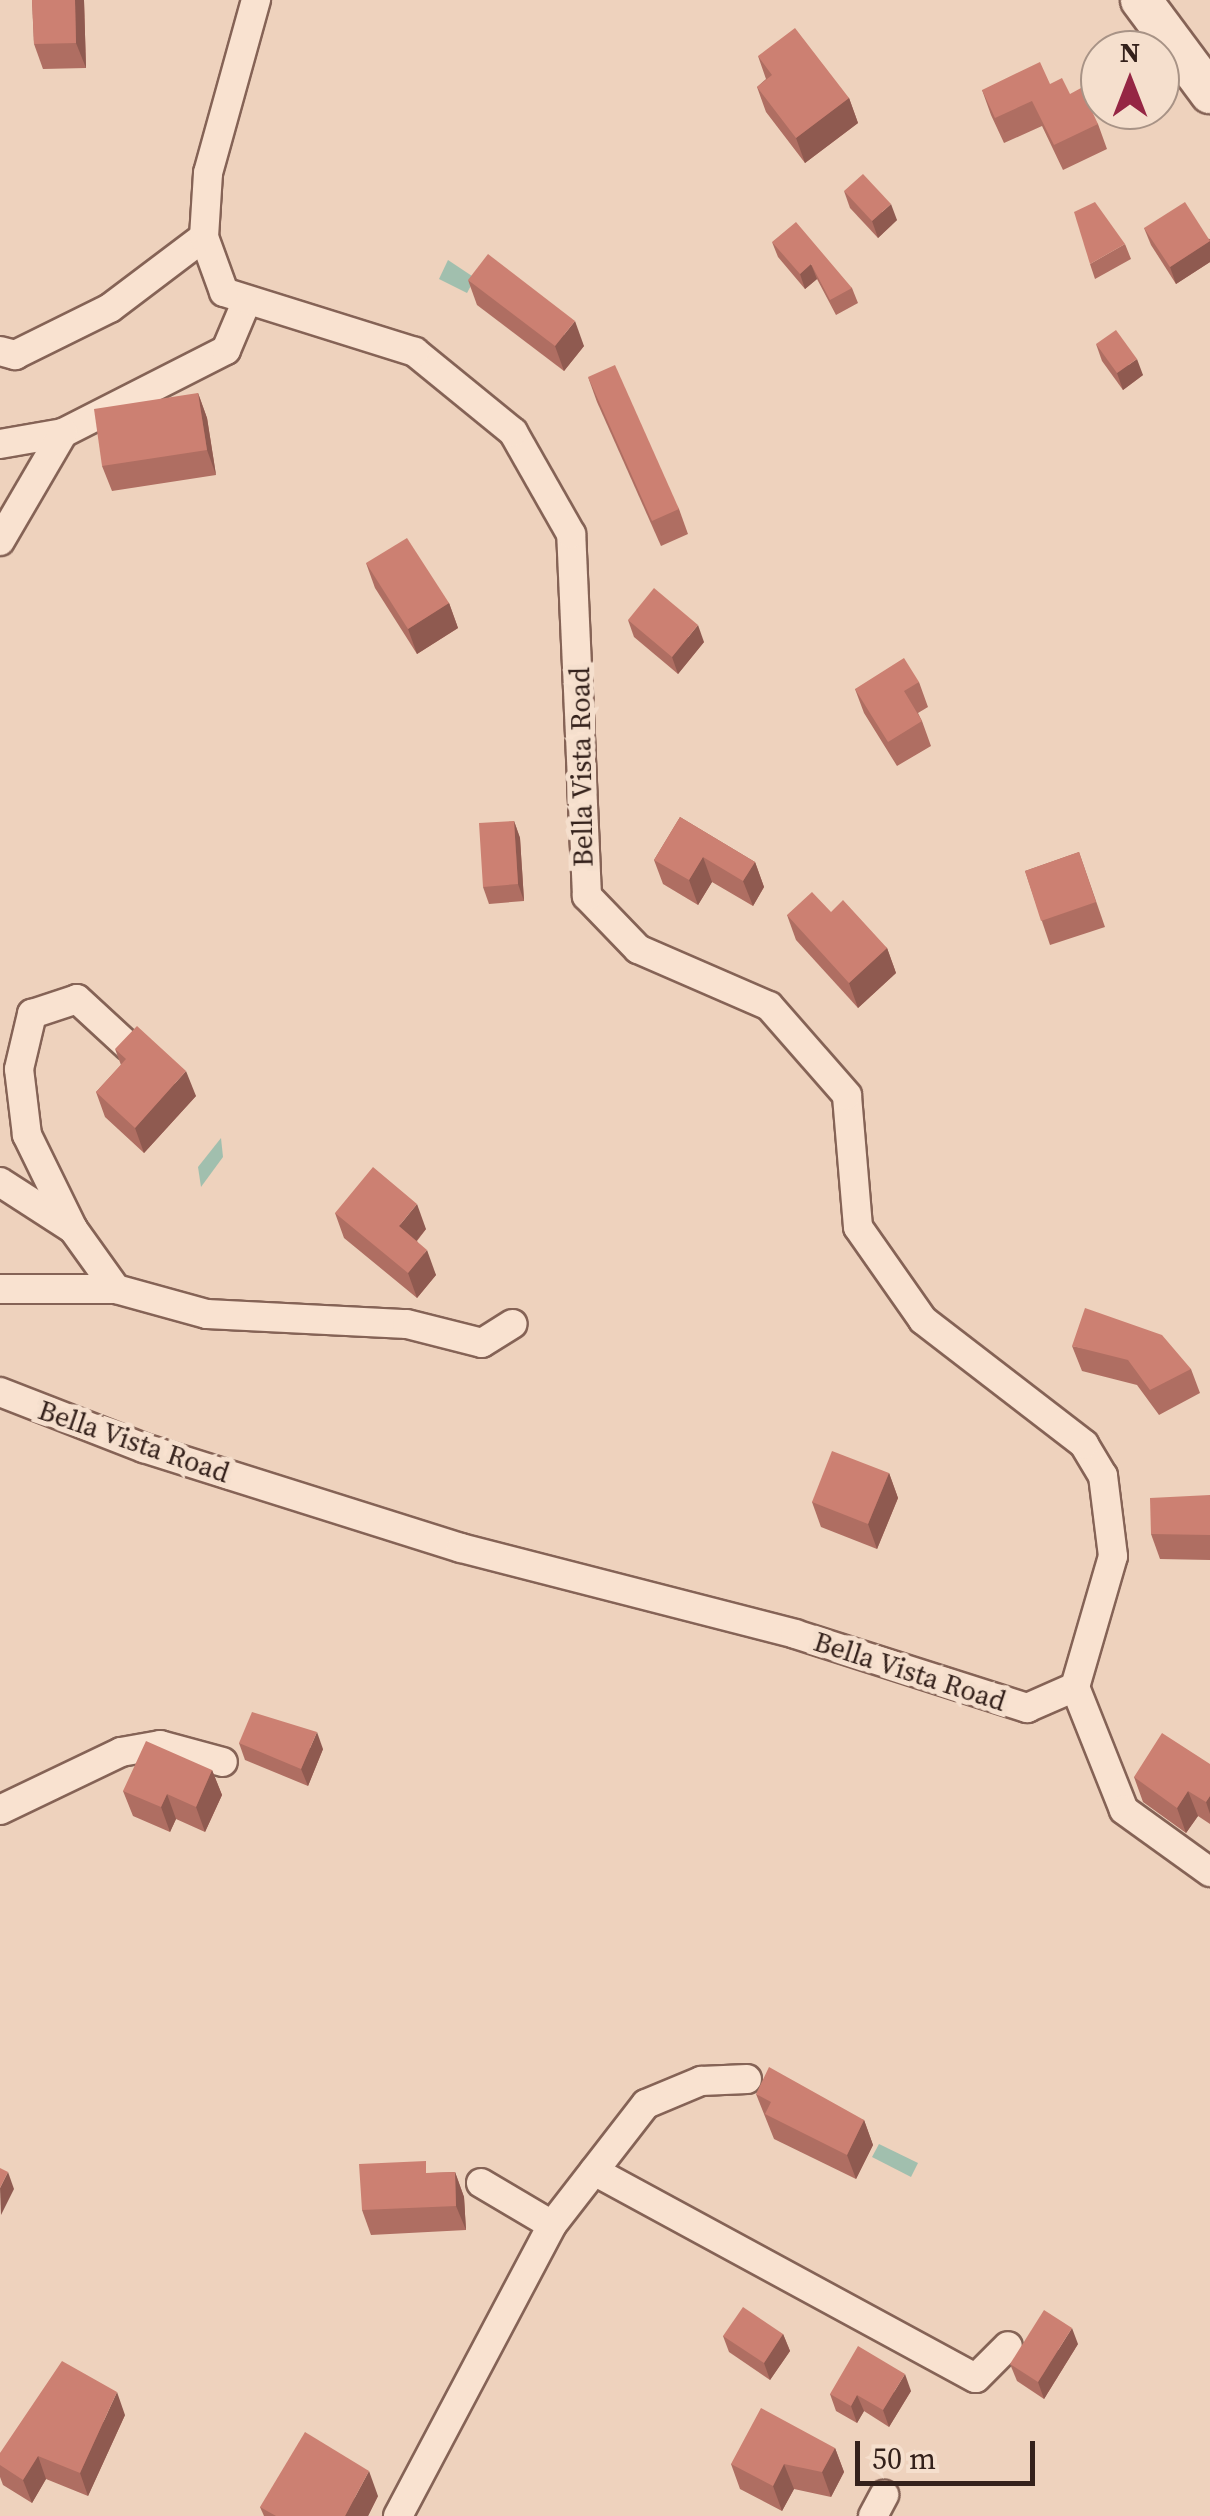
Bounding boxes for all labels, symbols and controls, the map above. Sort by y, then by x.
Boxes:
north arrow [1080,30,1180,130]
text: N [1120,33,1140,71]
street label: Bella Vista Road [562,666,600,868]
street label: Bella Vista Road [34,1392,234,1490]
street label: Bella Vista Road [809,1624,1011,1718]
scale bar [860,2421,1040,2483]
text: 50 m [872,2438,936,2479]

